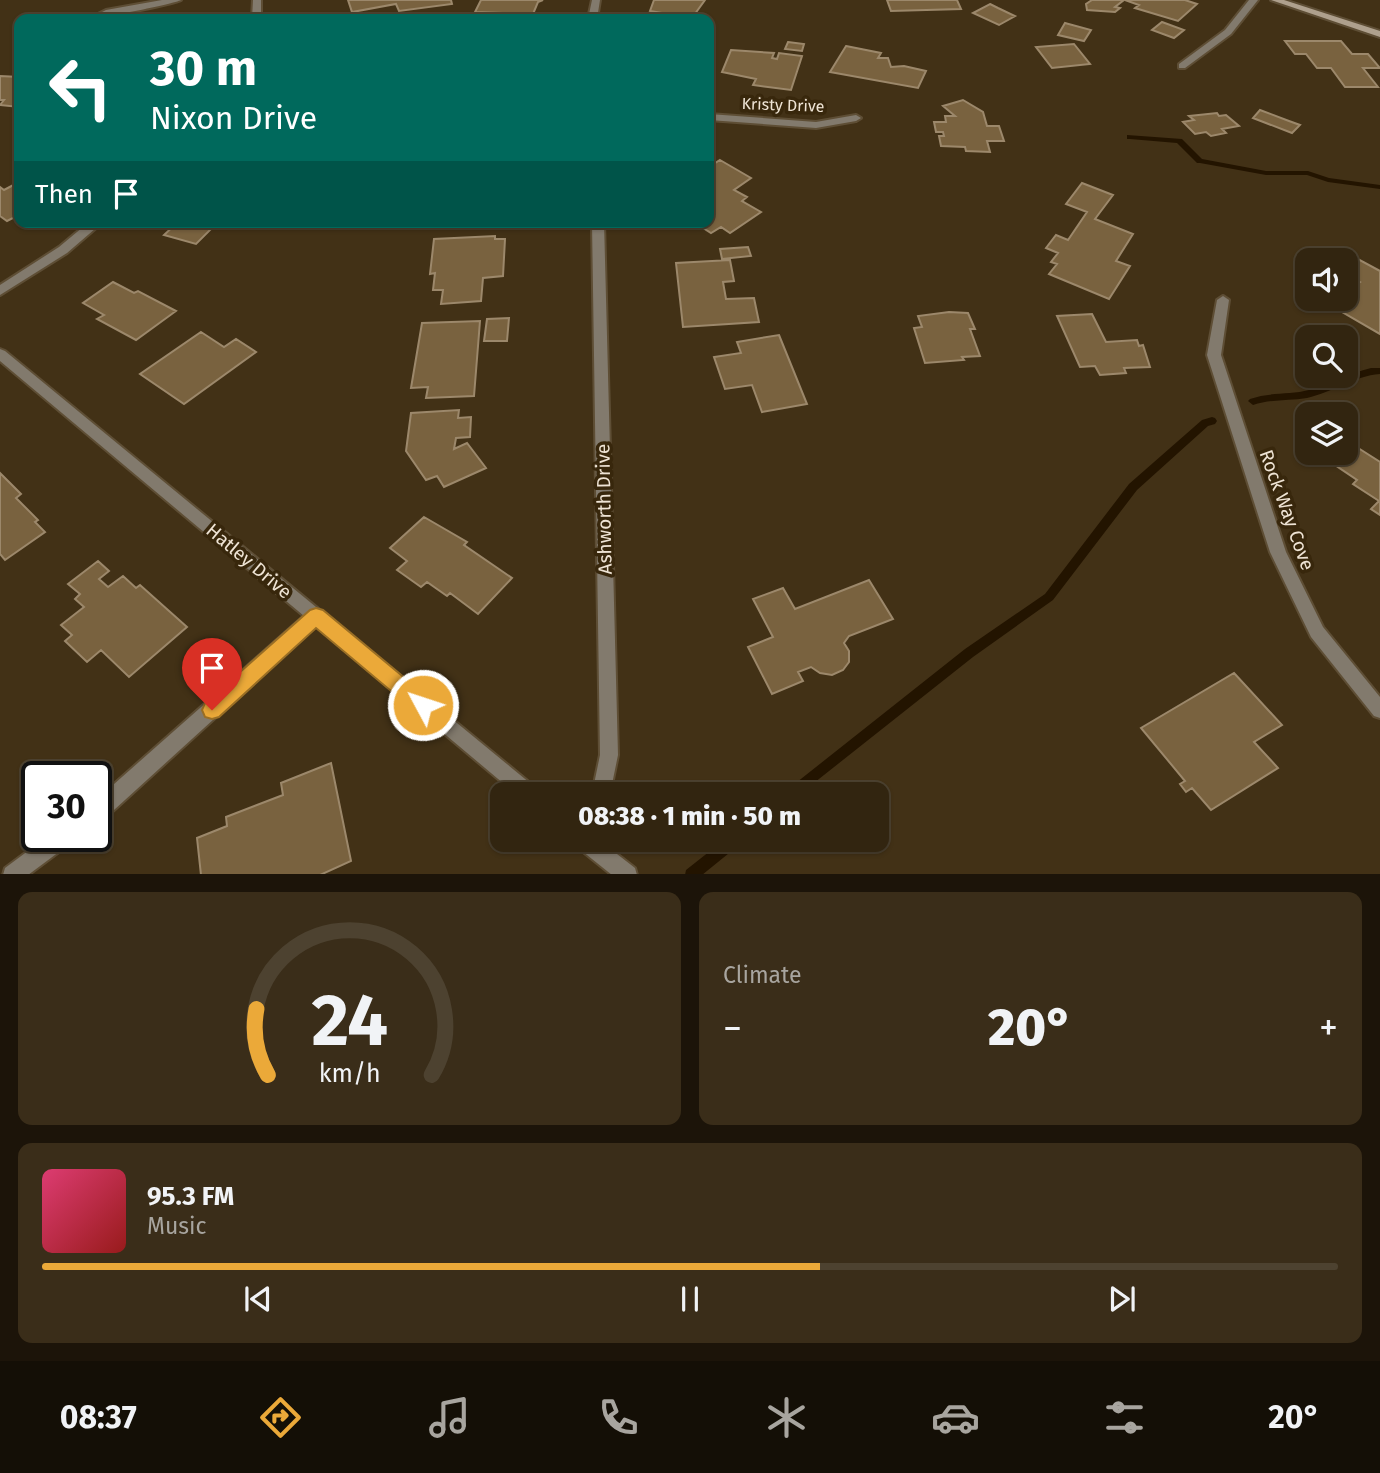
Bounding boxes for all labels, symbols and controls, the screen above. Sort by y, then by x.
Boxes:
text: 30 m [150,39,257,98]
icon: left [35,42,126,133]
street label: Kristy Drive [741,94,825,116]
text: Nixon Drive [150,99,317,137]
icon: arrive [107,175,145,213]
text: Then [35,179,93,210]
map controls [1295,248,1358,465]
button: sound [1295,248,1358,311]
button: search [1295,325,1358,388]
button: layers [1295,402,1358,465]
street label: Ashworth Drive [591,444,617,574]
street label: Rock Way Cove [1255,447,1319,573]
street label: Hatley Drive [202,519,296,603]
pin [182,638,242,710]
icon: arrive [193,649,231,687]
position arrow [386,668,460,742]
speed limit sign: 30 [21,761,112,852]
text: 08:38 · 1 min · 50 m [578,801,801,832]
text: Climate [723,961,802,989]
text: 24 [311,977,388,1064]
text: 20° [988,996,1073,1059]
text: − [723,1005,742,1051]
text: + [1319,1005,1338,1051]
text: km/h [319,1058,380,1088]
text: 95.3 FM [147,1181,234,1212]
text: Music [147,1212,207,1240]
icon: previous [239,1280,277,1318]
icon: pause [671,1280,709,1318]
icon: next [1103,1280,1141,1318]
icon: directions [256,1393,305,1442]
icon: music [425,1393,474,1442]
icon: phone [594,1393,643,1442]
icon: climate [762,1393,811,1442]
icon: car [931,1393,980,1442]
icon: filters [1100,1393,1149,1442]
text: 08:37 [60,1398,137,1436]
text: 20° [1268,1398,1320,1436]

